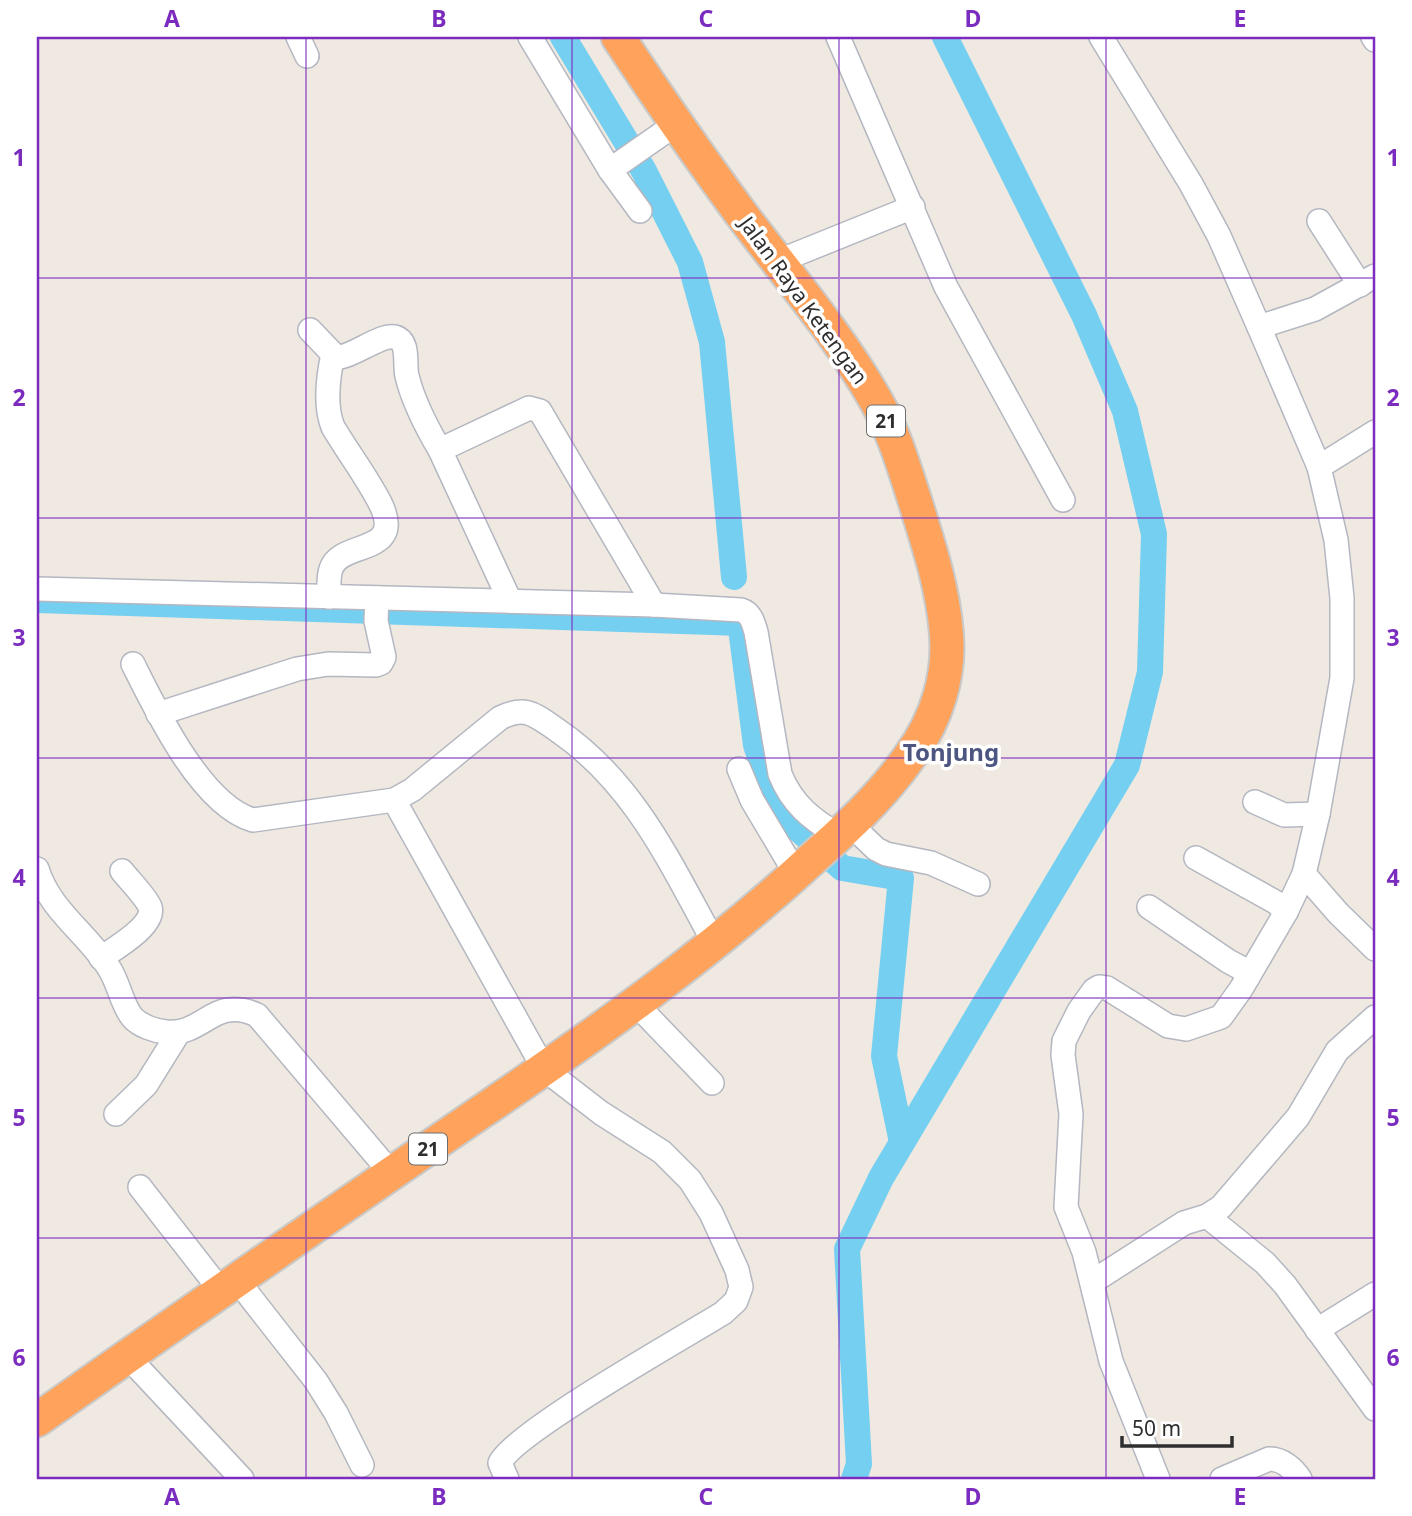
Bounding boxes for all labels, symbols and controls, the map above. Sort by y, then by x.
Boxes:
text: A [164,2,180,34]
text: B [431,2,447,34]
text: C [699,2,714,34]
text: D [965,2,981,34]
text: E [1234,2,1246,34]
text: 1 [12,141,26,173]
text: 1 [1386,141,1400,173]
street label: Jalan Raya Ketengan [732,209,874,389]
text: 2 [12,381,26,413]
text: 2 [1386,381,1400,413]
road number: 21 [867,406,905,436]
text: 3 [12,621,26,653]
text: 3 [1386,621,1400,653]
district label: Tonjung [903,735,999,768]
text: 4 [12,861,26,893]
text: 4 [1386,861,1400,893]
text: 5 [12,1101,26,1133]
text: 5 [1386,1101,1400,1133]
road number: 21 [409,1134,447,1164]
text: 6 [12,1341,26,1373]
text: 6 [1386,1341,1400,1373]
scale bar [1122,1404,1232,1448]
text: 50 m [1132,1414,1181,1442]
text: A [164,1480,180,1512]
text: B [431,1480,447,1512]
text: C [699,1480,714,1512]
text: D [965,1480,981,1512]
text: E [1234,1480,1246,1512]

